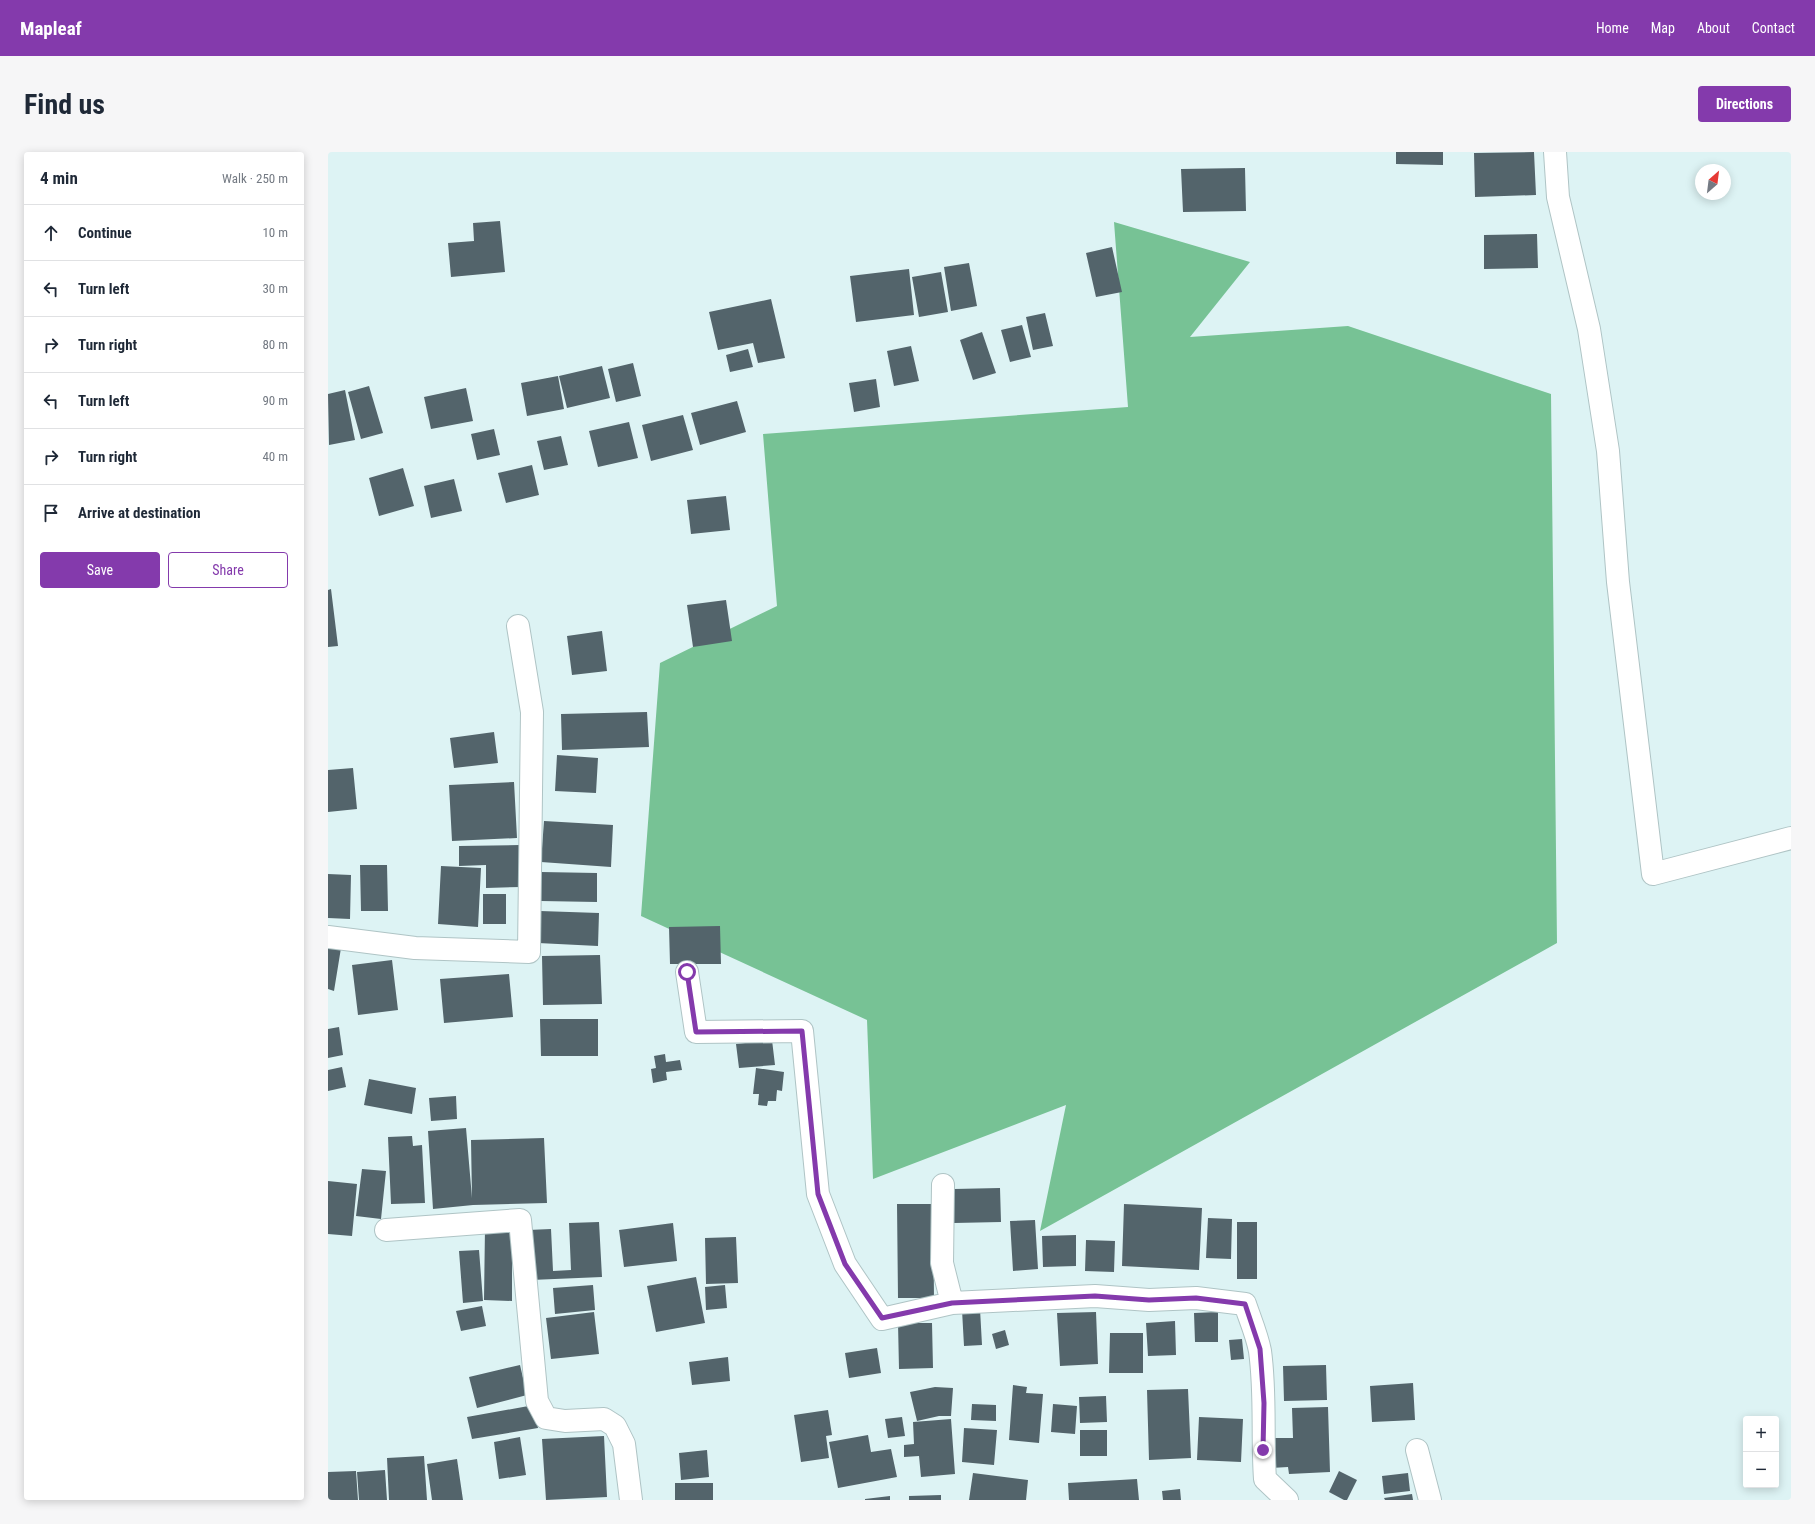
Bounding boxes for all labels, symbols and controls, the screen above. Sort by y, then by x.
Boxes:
text: Mapleaf [20,17,82,40]
text: Home [1596,20,1629,36]
text: Map [1651,20,1675,36]
text: About [1697,20,1730,36]
text: Contact [1752,20,1795,36]
button: Directions [1698,86,1791,122]
text: Find us [24,88,105,121]
north arrow [1695,164,1731,200]
text: 4 min [40,168,78,188]
text: Walk · 250 m [222,171,288,186]
icon: ahead [40,222,62,244]
text: Continue [78,224,132,242]
text: 10 m [262,225,288,240]
icon: left [40,278,62,300]
text: Turn left [78,280,129,298]
text: 30 m [262,281,288,296]
icon: right [40,334,62,356]
text: Turn right [78,336,137,354]
text: 80 m [262,337,288,352]
icon: left [40,390,62,412]
text: Turn left [78,392,129,410]
text: 90 m [262,393,288,408]
icon: right [40,446,62,468]
text: Turn right [78,448,137,466]
text: 40 m [262,449,288,464]
icon: arrive [40,502,62,524]
text: Arrive at destination [78,504,201,522]
button: Save [40,552,160,588]
button: Share [168,552,288,588]
route start [678,963,696,981]
map controls [1743,1416,1779,1488]
button: + [1743,1416,1779,1452]
route end [1254,1441,1272,1459]
button: − [1743,1452,1779,1488]

